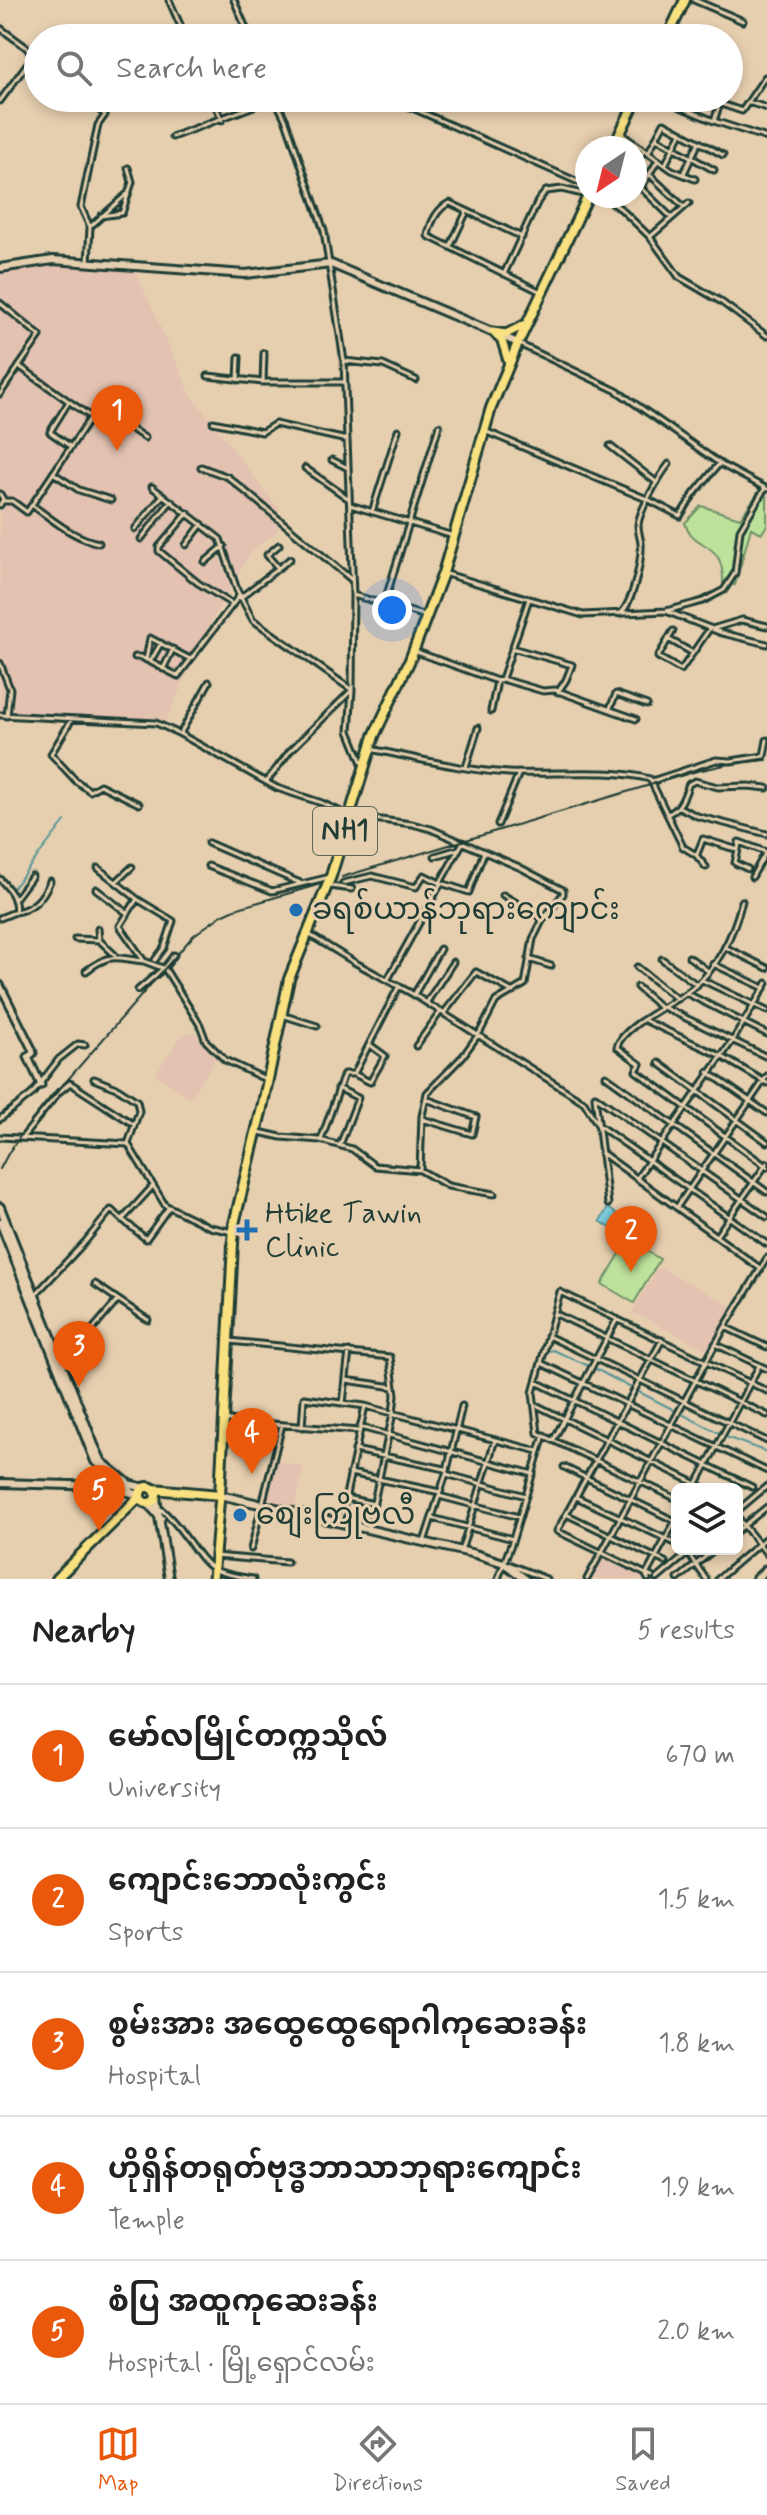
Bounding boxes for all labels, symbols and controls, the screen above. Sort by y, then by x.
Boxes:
search box [24,24,743,112]
icon: search [52,46,96,90]
text: Search here [116,49,267,88]
north arrow [575,136,647,208]
pin: 1 [91,385,143,451]
your location [372,590,412,630]
road number: NH1 [313,807,377,855]
place label: ခရစ်ယာန်ဘုရားကျောင်း [312,887,620,934]
marker: ခရစ်ယာန်ဘုရားကျောင်း [287,901,305,919]
place label: Htike Tawin Clinic [265,1194,422,1267]
pin: 2 [605,1206,657,1272]
marker: Htike Tawin Clinic [236,1219,258,1241]
pin: 3 [53,1321,105,1387]
pin: 4 [226,1408,278,1474]
pin: 5 [73,1465,125,1531]
map controls [671,1483,743,1555]
button: layers [671,1483,743,1555]
place label: စျေးကြိုဗလီ [256,1492,415,1539]
marker: စျေးကြိုဗလီ [231,1506,249,1524]
text: Nearby [32,1609,136,1654]
text: 5 results [637,1614,735,1648]
text: မော်လမြိုင်တက္ကသိုလ် [108,1718,388,1757]
text: 1 [52,1739,64,1773]
text: 670 m [665,1739,735,1773]
text: University [108,1772,221,1806]
text: ကျောင်းဘောလုံးကွင်း [108,1862,387,1901]
text: 2 [52,1883,64,1917]
text: 1.5 km [657,1883,735,1917]
text: Sports [108,1916,183,1950]
text: စွမ်းအား အထွေထွေရောဂါကုဆေးခန်း [108,2006,587,2045]
text: 3 [52,2027,64,2061]
text: 1.8 km [658,2027,735,2061]
text: Hospital [108,2060,201,2094]
text: ဟိုရှိန်တရုတ်ဗုဒ္ဓဘာသာဘုရားကျောင်း [108,2150,582,2189]
text: 4 [50,2171,66,2205]
text: 1.9 km [660,2171,735,2205]
text: Temple [108,2204,185,2238]
text: စံပြ အထူကုဆေးခန်း [108,2283,378,2322]
text: 5 [50,2315,66,2349]
text: 2.0 km [657,2315,735,2349]
text: Hospital · မြို့ရှောင်လမ်း [108,2347,375,2381]
tab: Map [96,2422,140,2498]
tab: Directions [332,2422,423,2498]
tab: Saved [615,2422,671,2498]

